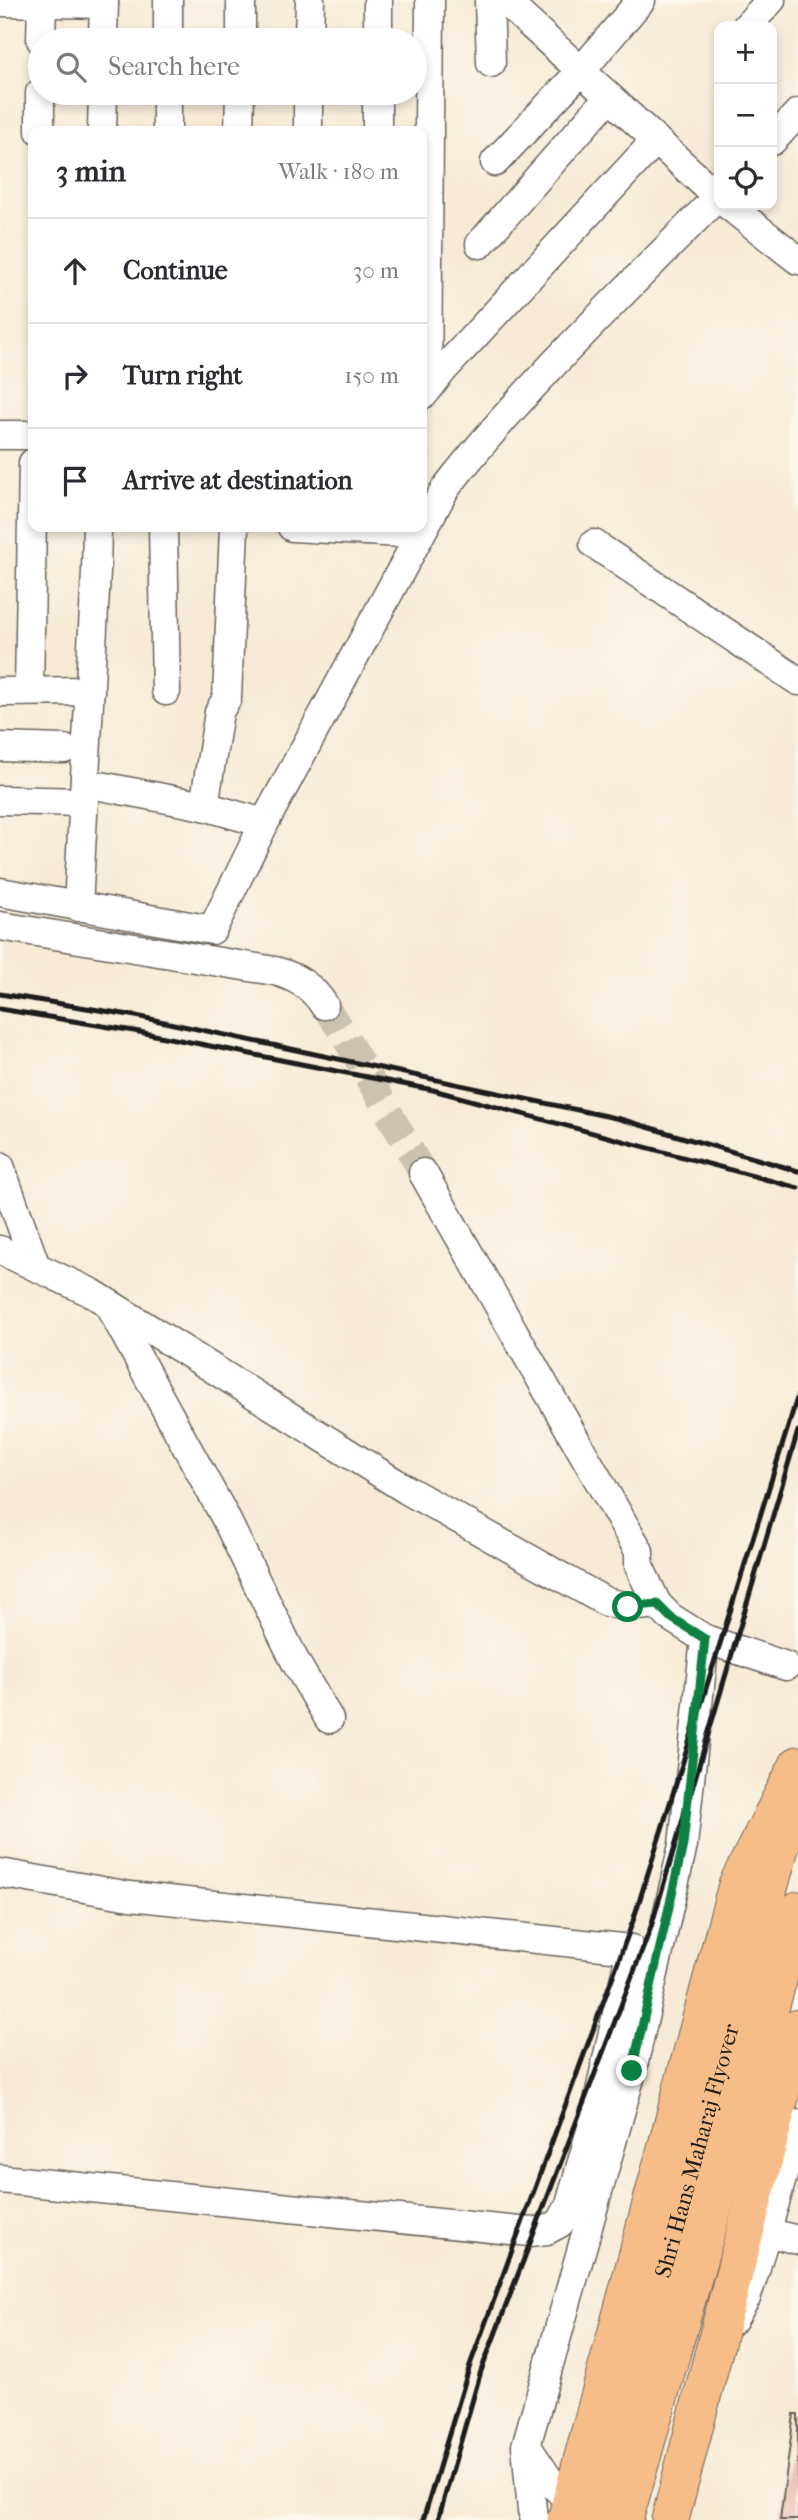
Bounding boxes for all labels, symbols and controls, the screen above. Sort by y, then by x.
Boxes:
map controls [714,21,777,210]
button: + [714,21,777,84]
search box [28,28,427,105]
icon: search [52,48,90,86]
text: Search here [108,51,240,82]
button: − [714,84,777,147]
button: locate [714,147,777,210]
text: 3 min [56,154,126,189]
text: Walk · 180 m [278,158,399,185]
icon: ahead [56,252,94,290]
text: Continue [123,255,228,286]
text: 30 m [353,257,399,284]
icon: right [56,357,94,395]
text: Turn right [123,360,243,391]
text: 150 m [344,362,399,389]
icon: arrive [56,462,94,500]
text: Arrive at destination [123,465,353,496]
route start [612,1591,643,1622]
street label: Shri Hans Maharaj Flyover [649,2021,745,2281]
route end [616,2055,647,2086]

